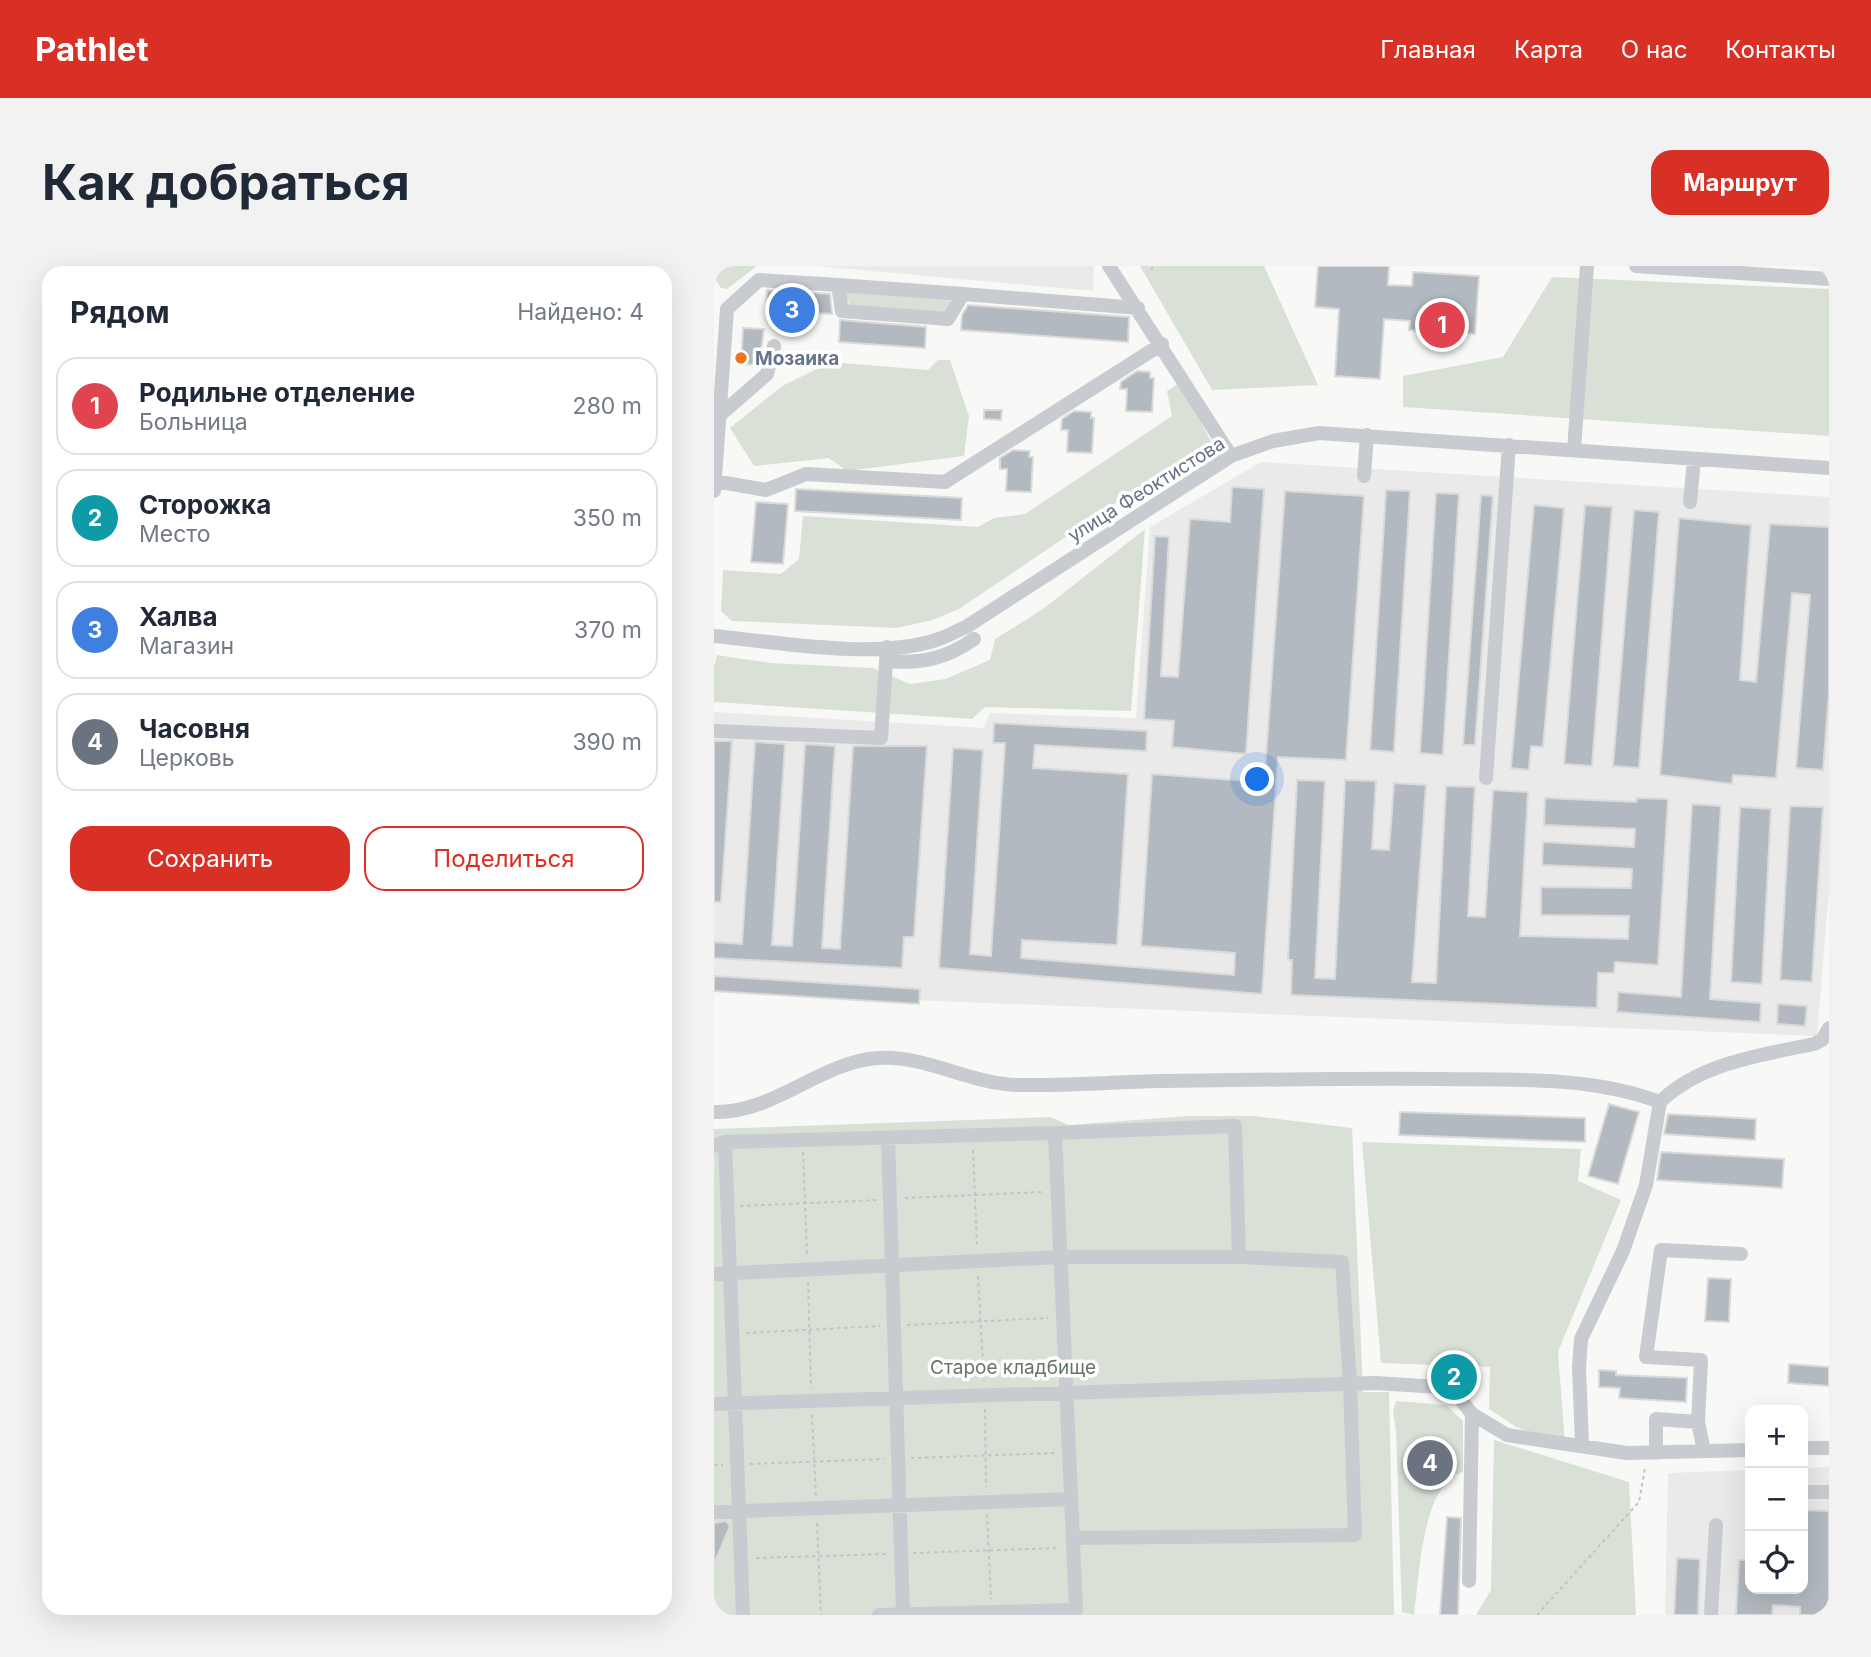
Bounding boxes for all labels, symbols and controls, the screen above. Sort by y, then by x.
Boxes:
text: Pathlet [35,29,149,69]
text: Главная [1380,35,1476,64]
text: Карта [1514,35,1583,64]
text: О нас [1621,35,1687,64]
text: Контакты [1725,35,1836,64]
button: Маршрут [1651,150,1829,215]
text: Как добраться [42,153,410,212]
pin: 3 [769,284,815,336]
text: Рядом [70,294,170,330]
text: Найдено: 4 [517,298,644,326]
pin: 1 [1419,299,1465,351]
place label: Мозаика [755,347,839,370]
marker: Мозаика [733,350,749,366]
text: Родильне отделение [139,377,415,408]
text: 1 [90,392,100,420]
text: 280 m [573,392,642,420]
text: Больница [139,408,248,436]
street label: улица Феоктистова [1064,432,1229,547]
text: Сторожка [139,489,271,520]
text: 2 [88,504,102,532]
text: 350 m [573,504,642,532]
text: Место [139,520,210,548]
text: Халва [139,601,218,632]
text: 3 [88,616,102,644]
text: 370 m [574,616,642,644]
text: Магазин [139,632,234,660]
text: Часовня [139,713,250,744]
text: 4 [87,728,103,756]
text: 390 m [572,728,642,756]
text: Церковь [139,744,235,772]
your location [1240,762,1274,796]
button: Сохранить [70,826,350,891]
button: Поделиться [364,826,644,891]
pin: 2 [1431,1351,1477,1403]
park label: Старое кладбище [930,1356,1096,1379]
map controls [1745,1405,1808,1594]
button: + [1745,1405,1808,1468]
pin: 4 [1407,1437,1453,1489]
button: − [1745,1468,1808,1531]
button: locate [1745,1531,1808,1594]

